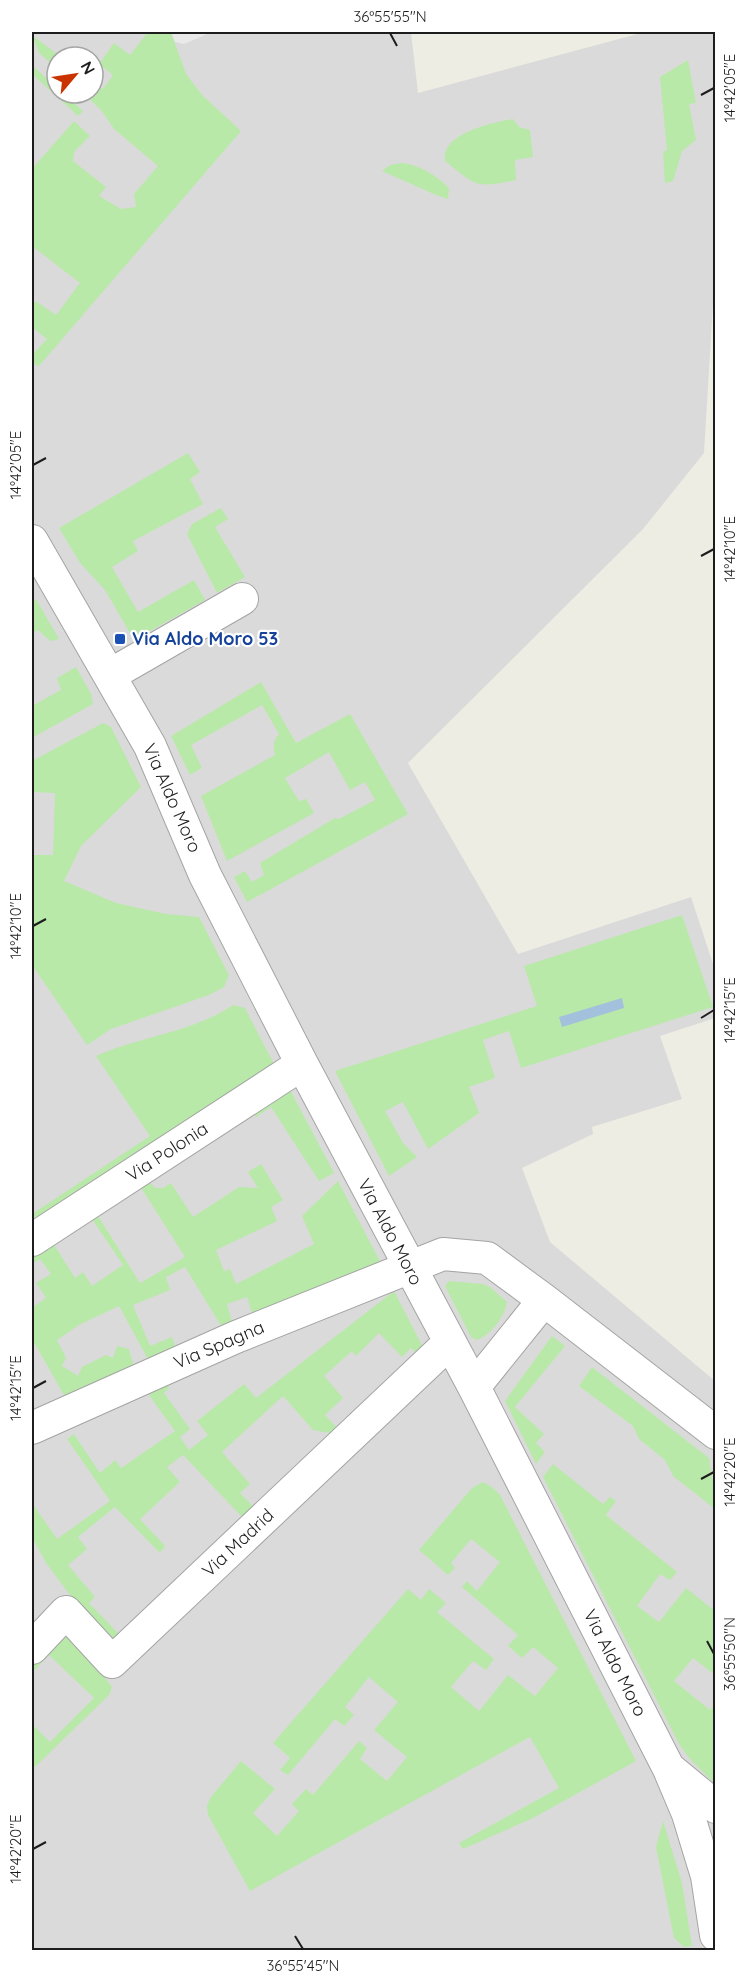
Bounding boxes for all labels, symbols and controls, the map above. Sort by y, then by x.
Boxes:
text: 36°55'55"N [353,7,427,26]
north arrow [45,45,105,105]
text: 14°42'05"E [720,54,739,122]
text: N [77,58,100,78]
text: 14°42'05"E [6,431,25,499]
text: 14°42'10"E [720,516,739,582]
place label: Via Aldo Moro 53 [132,627,278,650]
marker: Via Aldo Moro 53 [113,632,127,646]
street label: Via Aldo Moro [138,740,207,856]
text: 14°42'10"E [6,893,25,959]
text: 14°42'15"E [720,977,739,1043]
street label: Via Polonia [121,1117,212,1187]
street label: Via Aldo Moro [353,1175,428,1289]
street label: Via Spagna [170,1315,268,1374]
text: 14°42'15"E [6,1355,25,1421]
text: 14°42'20"E [720,1438,739,1506]
street label: Via Madrid [197,1504,278,1582]
street label: Via Aldo Moro [579,1605,652,1720]
text: 36°55'50"N [720,1617,739,1691]
text: 14°42'20"E [6,1815,25,1883]
text: 36°55'45"N [266,1956,340,1975]

